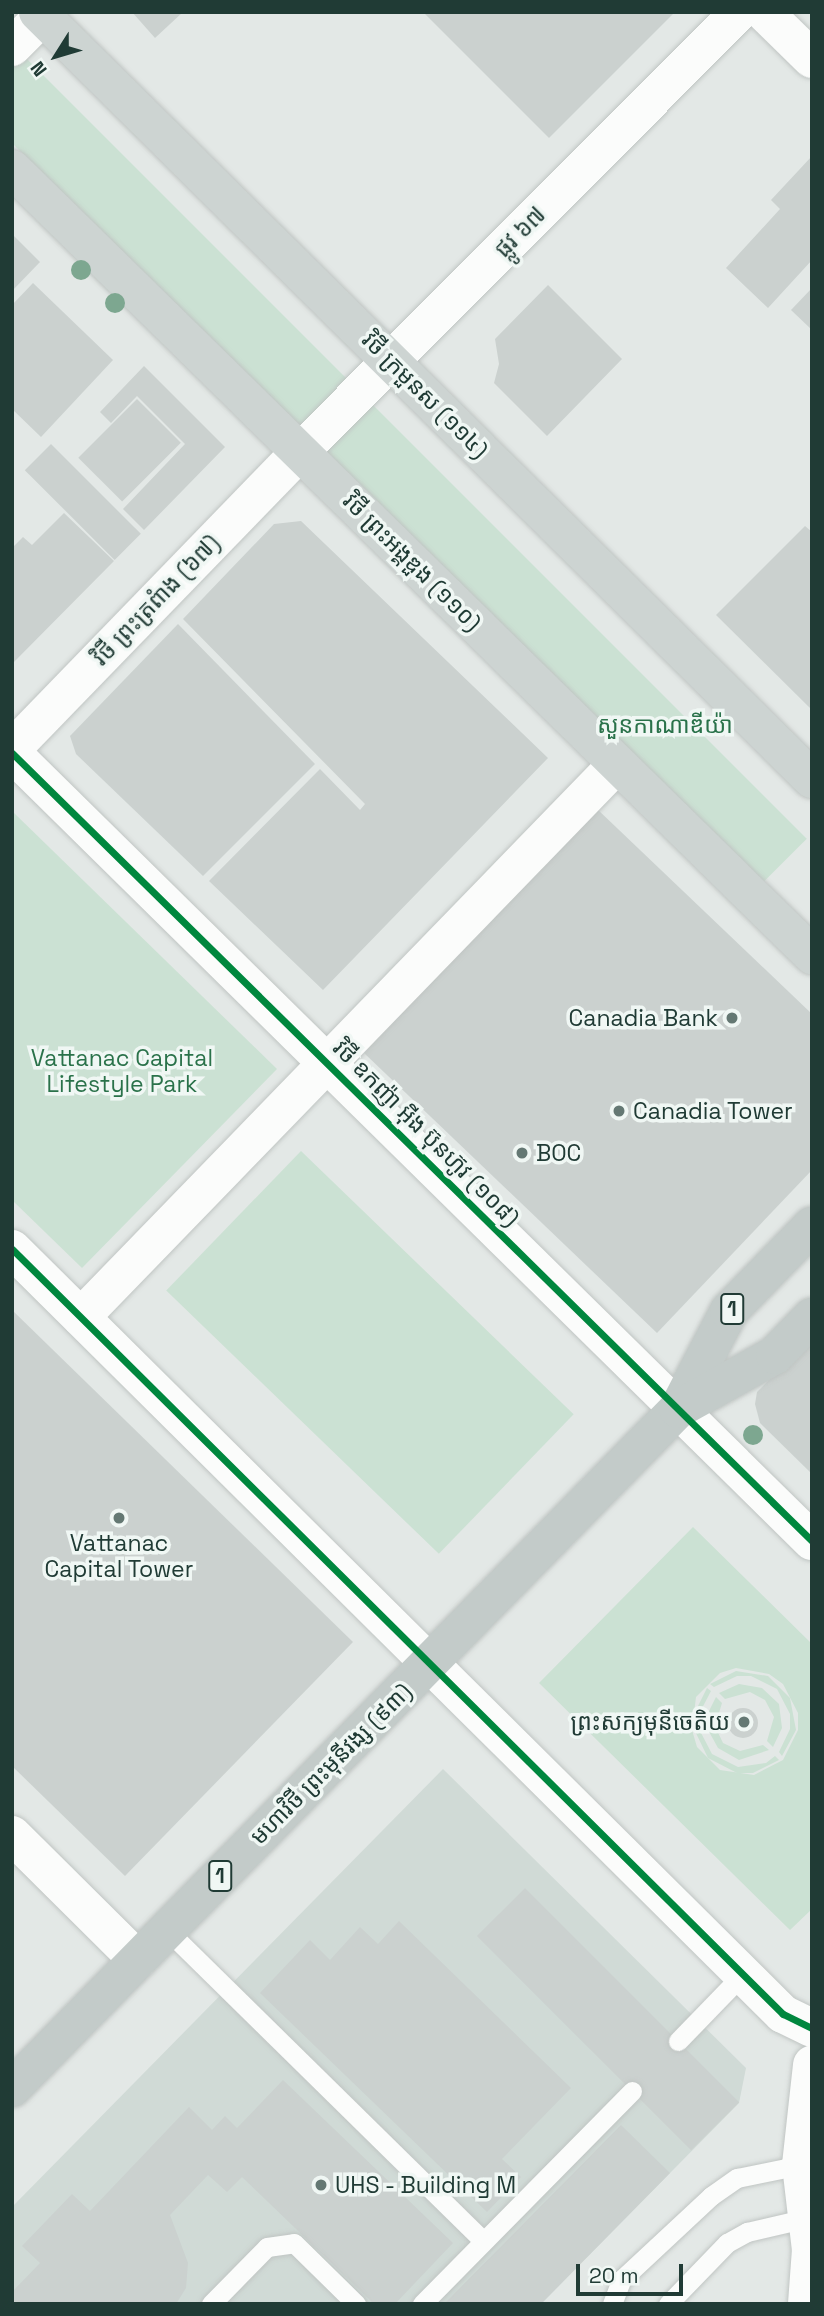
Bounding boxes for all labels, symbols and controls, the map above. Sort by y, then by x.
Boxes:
north arrow [21,21,91,91]
text: N [25,56,53,82]
street label: ផ្លូវ ៦៧ [489,201,551,263]
street label: វិថី ក្រមួនស (១១៤) [356,326,494,464]
street label: វិថី ព្រះអង្គឌួង (១១០) [337,487,487,637]
street label: វិថី ព្រះត្រពំាង (៦៧) [87,529,225,671]
park label: សួនកាណាឌីយ៉ា [597,711,733,739]
place label: Canadia Bank [569,1004,718,1032]
marker: Canadia Bank [724,1010,740,1026]
street label: វិថី ឧកញ៉ា អ៊ីង ប៊ុនហ៊ូវ (១០៨) [327,1034,525,1232]
park label: Vattanac Capital Lifestyle Park [31,1044,213,1098]
place label: Canadia Tower [633,1097,793,1125]
marker: Canadia Tower [611,1103,627,1119]
place label: BOC [536,1139,581,1167]
marker: BOC [514,1145,530,1161]
road number: 1 [720,1292,744,1326]
marker: Vattanac Capital Tower [111,1510,127,1526]
place label: Vattanac Capital Tower [44,1529,194,1583]
street label: មហាវិថី ព្រះមុនីវង្ស (៩៣) [245,1678,417,1850]
place label: ព្រះសក្យមុនីចេតិយ [571,1708,730,1736]
marker: ព្រះសក្យមុនីចេតិយ [736,1714,752,1730]
road number: 1 [208,1858,232,1894]
place label: UHS - Building M [335,2171,517,2199]
marker: UHS - Building M [313,2177,329,2193]
scale bar [579,2250,686,2294]
text: 20 m [589,2262,639,2289]

